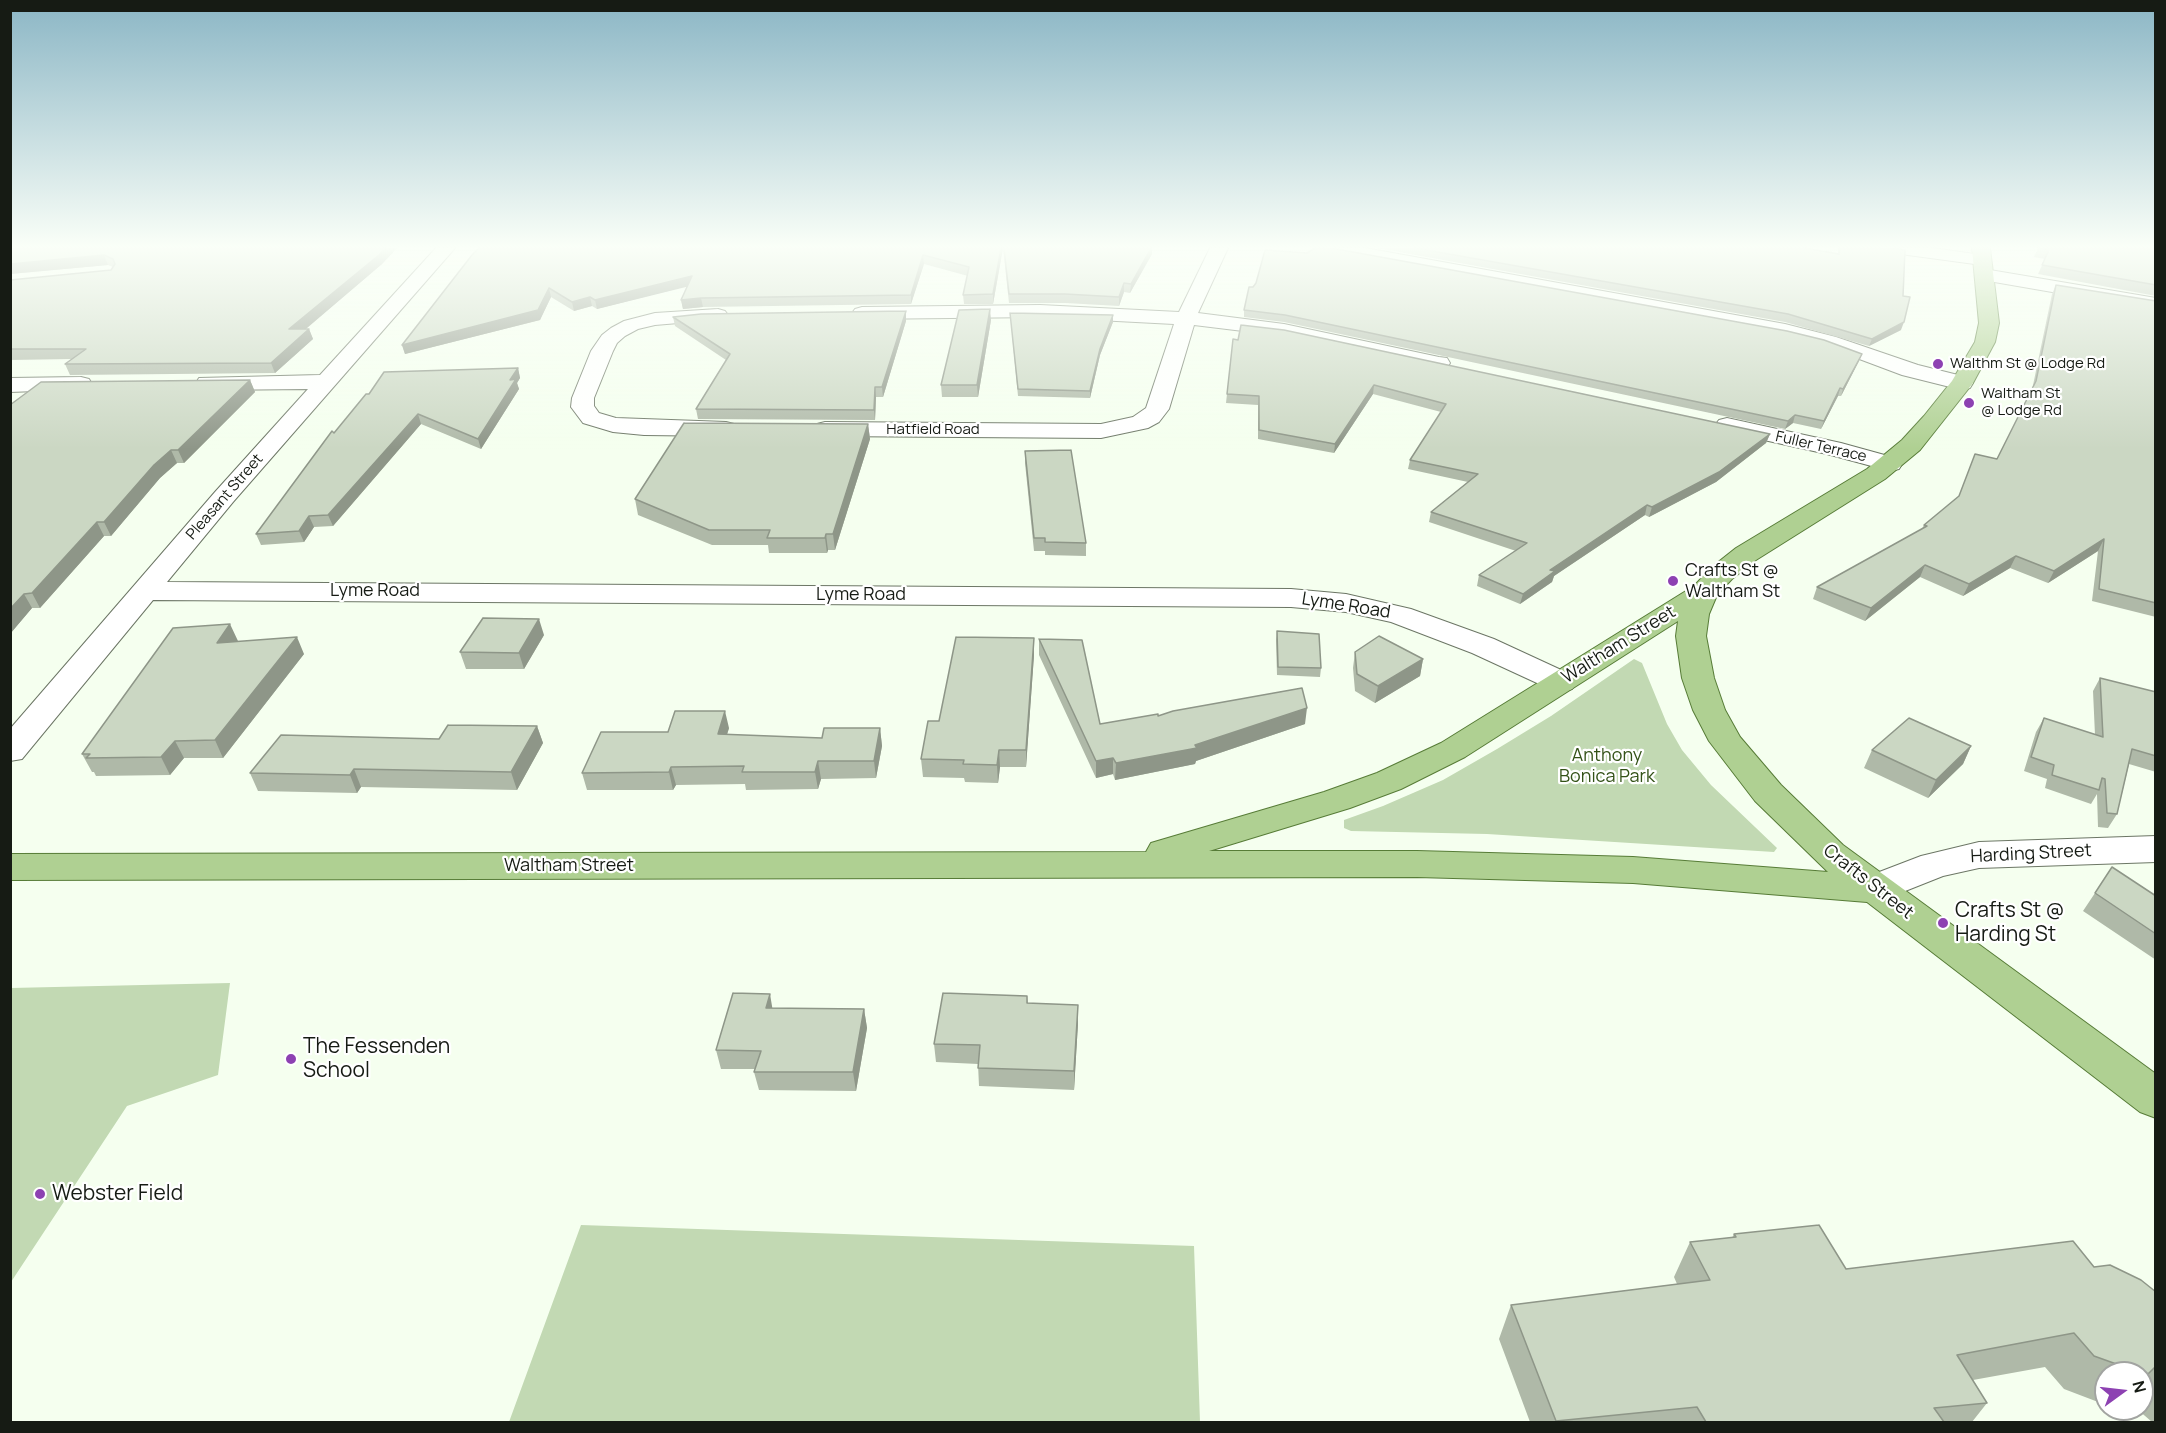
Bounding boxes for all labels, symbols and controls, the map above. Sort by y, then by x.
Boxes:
place label: Walthm St @ Lodge Rd [1950,355,2105,373]
marker: Walthm St @ Lodge Rd [1931,357,1945,371]
place label: Waltham St @ Lodge Rd [1981,385,2062,420]
marker: Waltham St @ Lodge Rd [1962,396,1976,410]
street label: Hatfield Road [886,421,980,439]
street label: Fuller Terrace [1774,428,1868,466]
street label: Pleasant Street [183,450,267,544]
place label: Crafts St @ Waltham St [1685,560,1780,602]
marker: Crafts St @ Waltham St [1666,574,1680,588]
street label: Lyme Road [330,580,420,602]
street label: Lyme Road [816,584,906,606]
street label: Lyme Road [1300,588,1392,624]
street label: Waltham Street [1558,601,1680,689]
park label: Anthony Bonica Park [1559,745,1655,788]
street label: Crafts Street [1819,840,1917,924]
street label: Harding Street [1970,840,2092,868]
street label: Waltham Street [504,855,634,877]
place label: Crafts St @ Harding St [1955,898,2064,948]
marker: Crafts St @ Harding St [1936,916,1950,930]
place label: The Fessenden School [303,1034,450,1084]
marker: The Fessenden School [284,1052,298,1066]
place label: Webster Field [52,1181,183,1207]
marker: Webster Field [33,1187,47,1201]
north arrow [2094,1361,2154,1421]
text: N [2127,1378,2152,1395]

